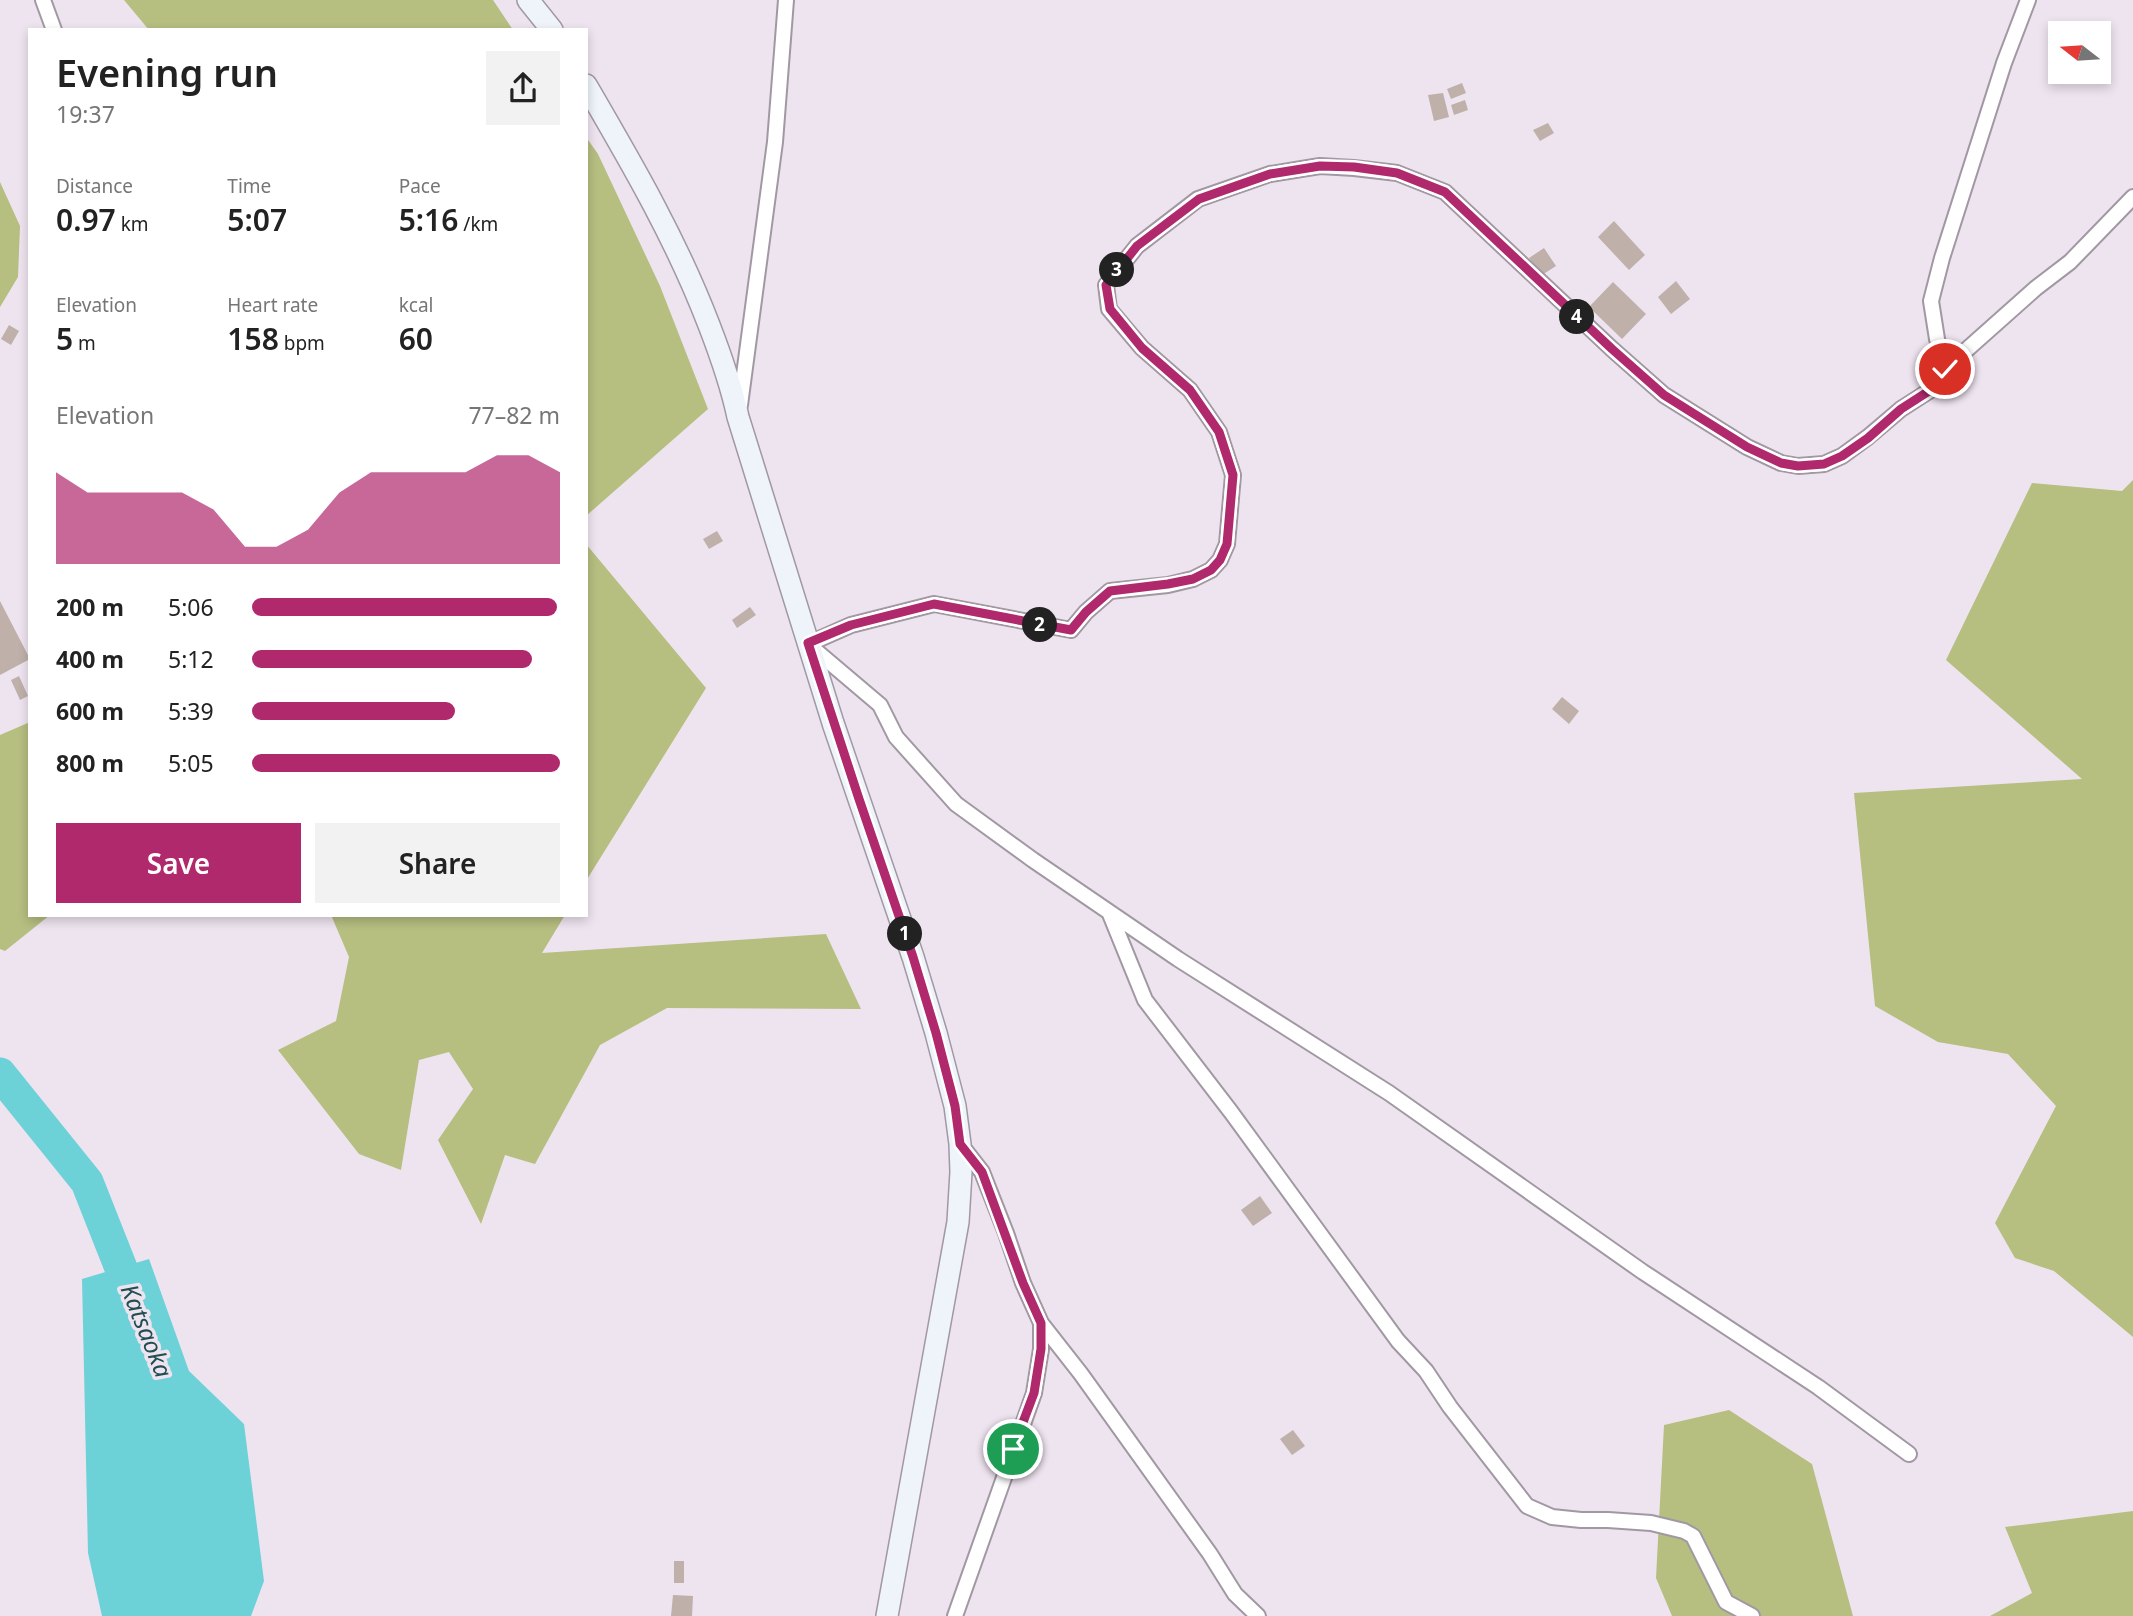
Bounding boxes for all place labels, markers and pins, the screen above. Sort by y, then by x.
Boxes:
pin: 3 [1100,252,1134,288]
pin: 4 [1560,300,1594,334]
pin [1915,339,1975,399]
pin: 2 [1023,608,1058,642]
pin: 1 [888,916,922,951]
pin [983,1419,1043,1479]

